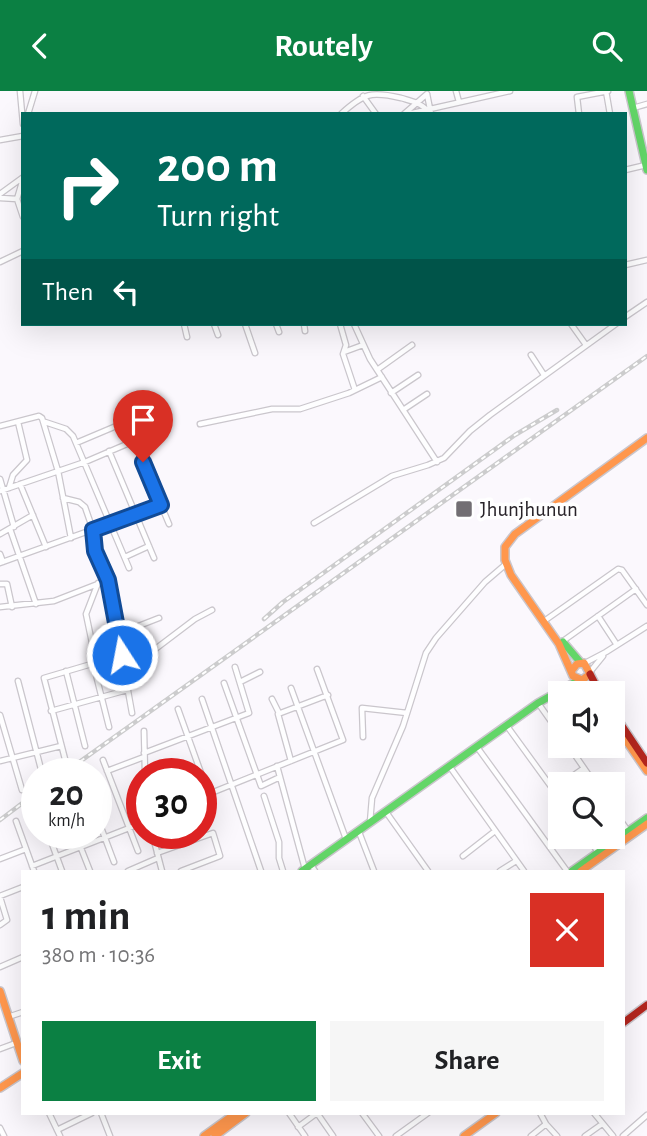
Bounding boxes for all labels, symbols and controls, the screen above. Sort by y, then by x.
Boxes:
icon: back [21,27,59,65]
icon: search [588,27,626,65]
text: Routely [274,30,373,62]
icon: right [42,140,133,231]
text: 200 m [157,142,278,191]
text: Turn right [157,200,279,232]
icon: left [107,273,145,311]
text: Then [42,279,93,305]
pin [113,390,173,462]
icon: arrive [124,401,162,439]
marker: Jhunjhunun [454,499,474,519]
place label: Jhunjhunun [480,499,578,520]
position arrow [85,618,159,692]
map controls [548,681,625,849]
button: sound [548,681,625,758]
speed limit sign: 30 [126,758,217,849]
button: search [548,772,625,849]
text: 20 [49,777,84,812]
text: km/h [48,812,85,830]
button: close [530,893,604,967]
text: 1 min [42,895,131,937]
text: 380 m · 10:36 [42,944,155,967]
button: Exit [42,1021,316,1101]
button: Share [330,1021,604,1101]

